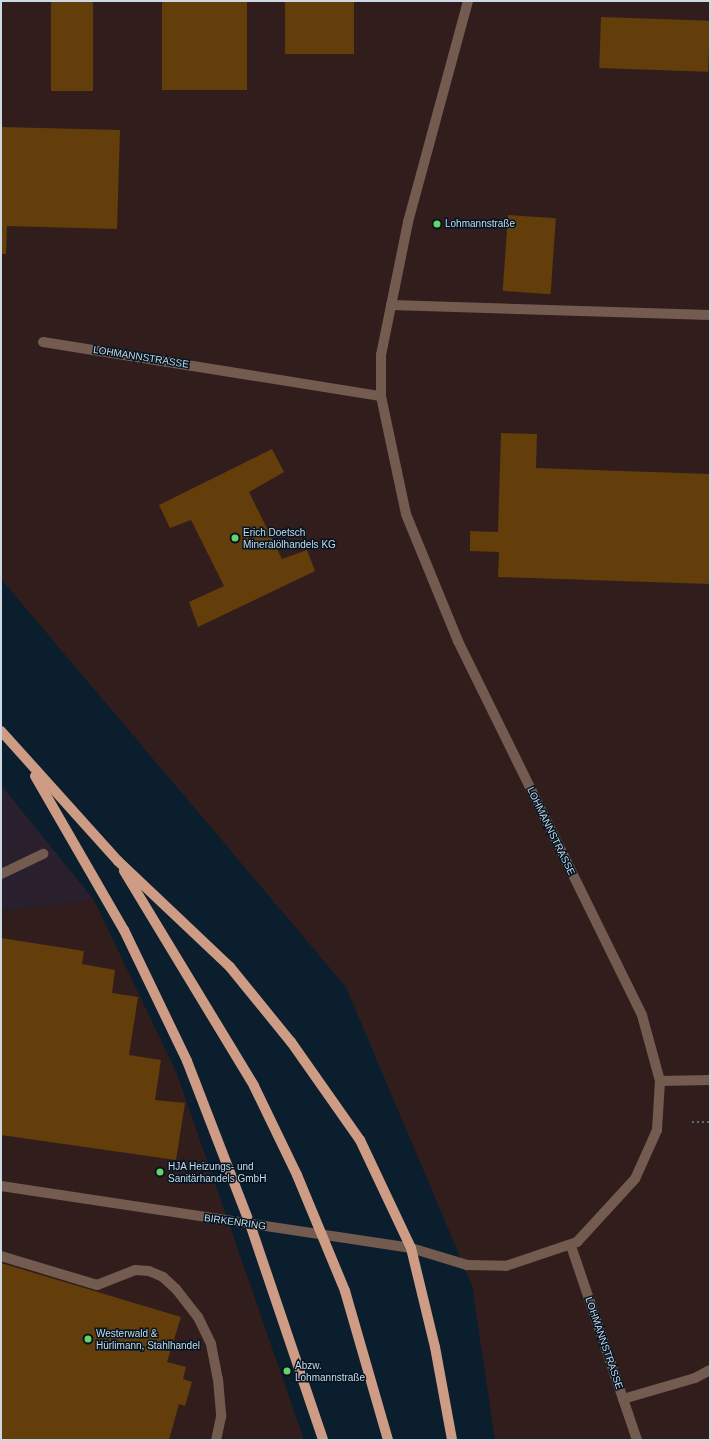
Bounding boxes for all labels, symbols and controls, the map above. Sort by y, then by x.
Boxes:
place label: Lohmannstraße [445,218,515,230]
marker: Lohmannstraße [432,219,442,229]
street label: LOHMANNSTRASSE [92,344,190,370]
place label: Erich Doetsch Mineralölhandels KG [243,526,336,550]
marker: Erich Doetsch Mineralölhandels KG [230,533,240,543]
street label: LOHMANNSTRASSE [524,785,578,877]
place label: HJA Heizungs- und Sanitärhandels GmbH [168,1160,266,1184]
marker: HJA Heizungs- und Sanitärhandels GmbH [155,1167,165,1177]
street label: BIRKENRING [203,1212,267,1232]
street label: LOHMANNSTRASSE [583,1295,625,1391]
place label: Westerwald & Hürlimann, Stahlhandel [96,1327,200,1350]
marker: Westerwald & Hürlimann, Stahlhandel [83,1334,93,1344]
place label: Abzw. Lohmannstraße [295,1359,365,1382]
marker: Abzw. Lohmannstraße [282,1366,292,1376]

